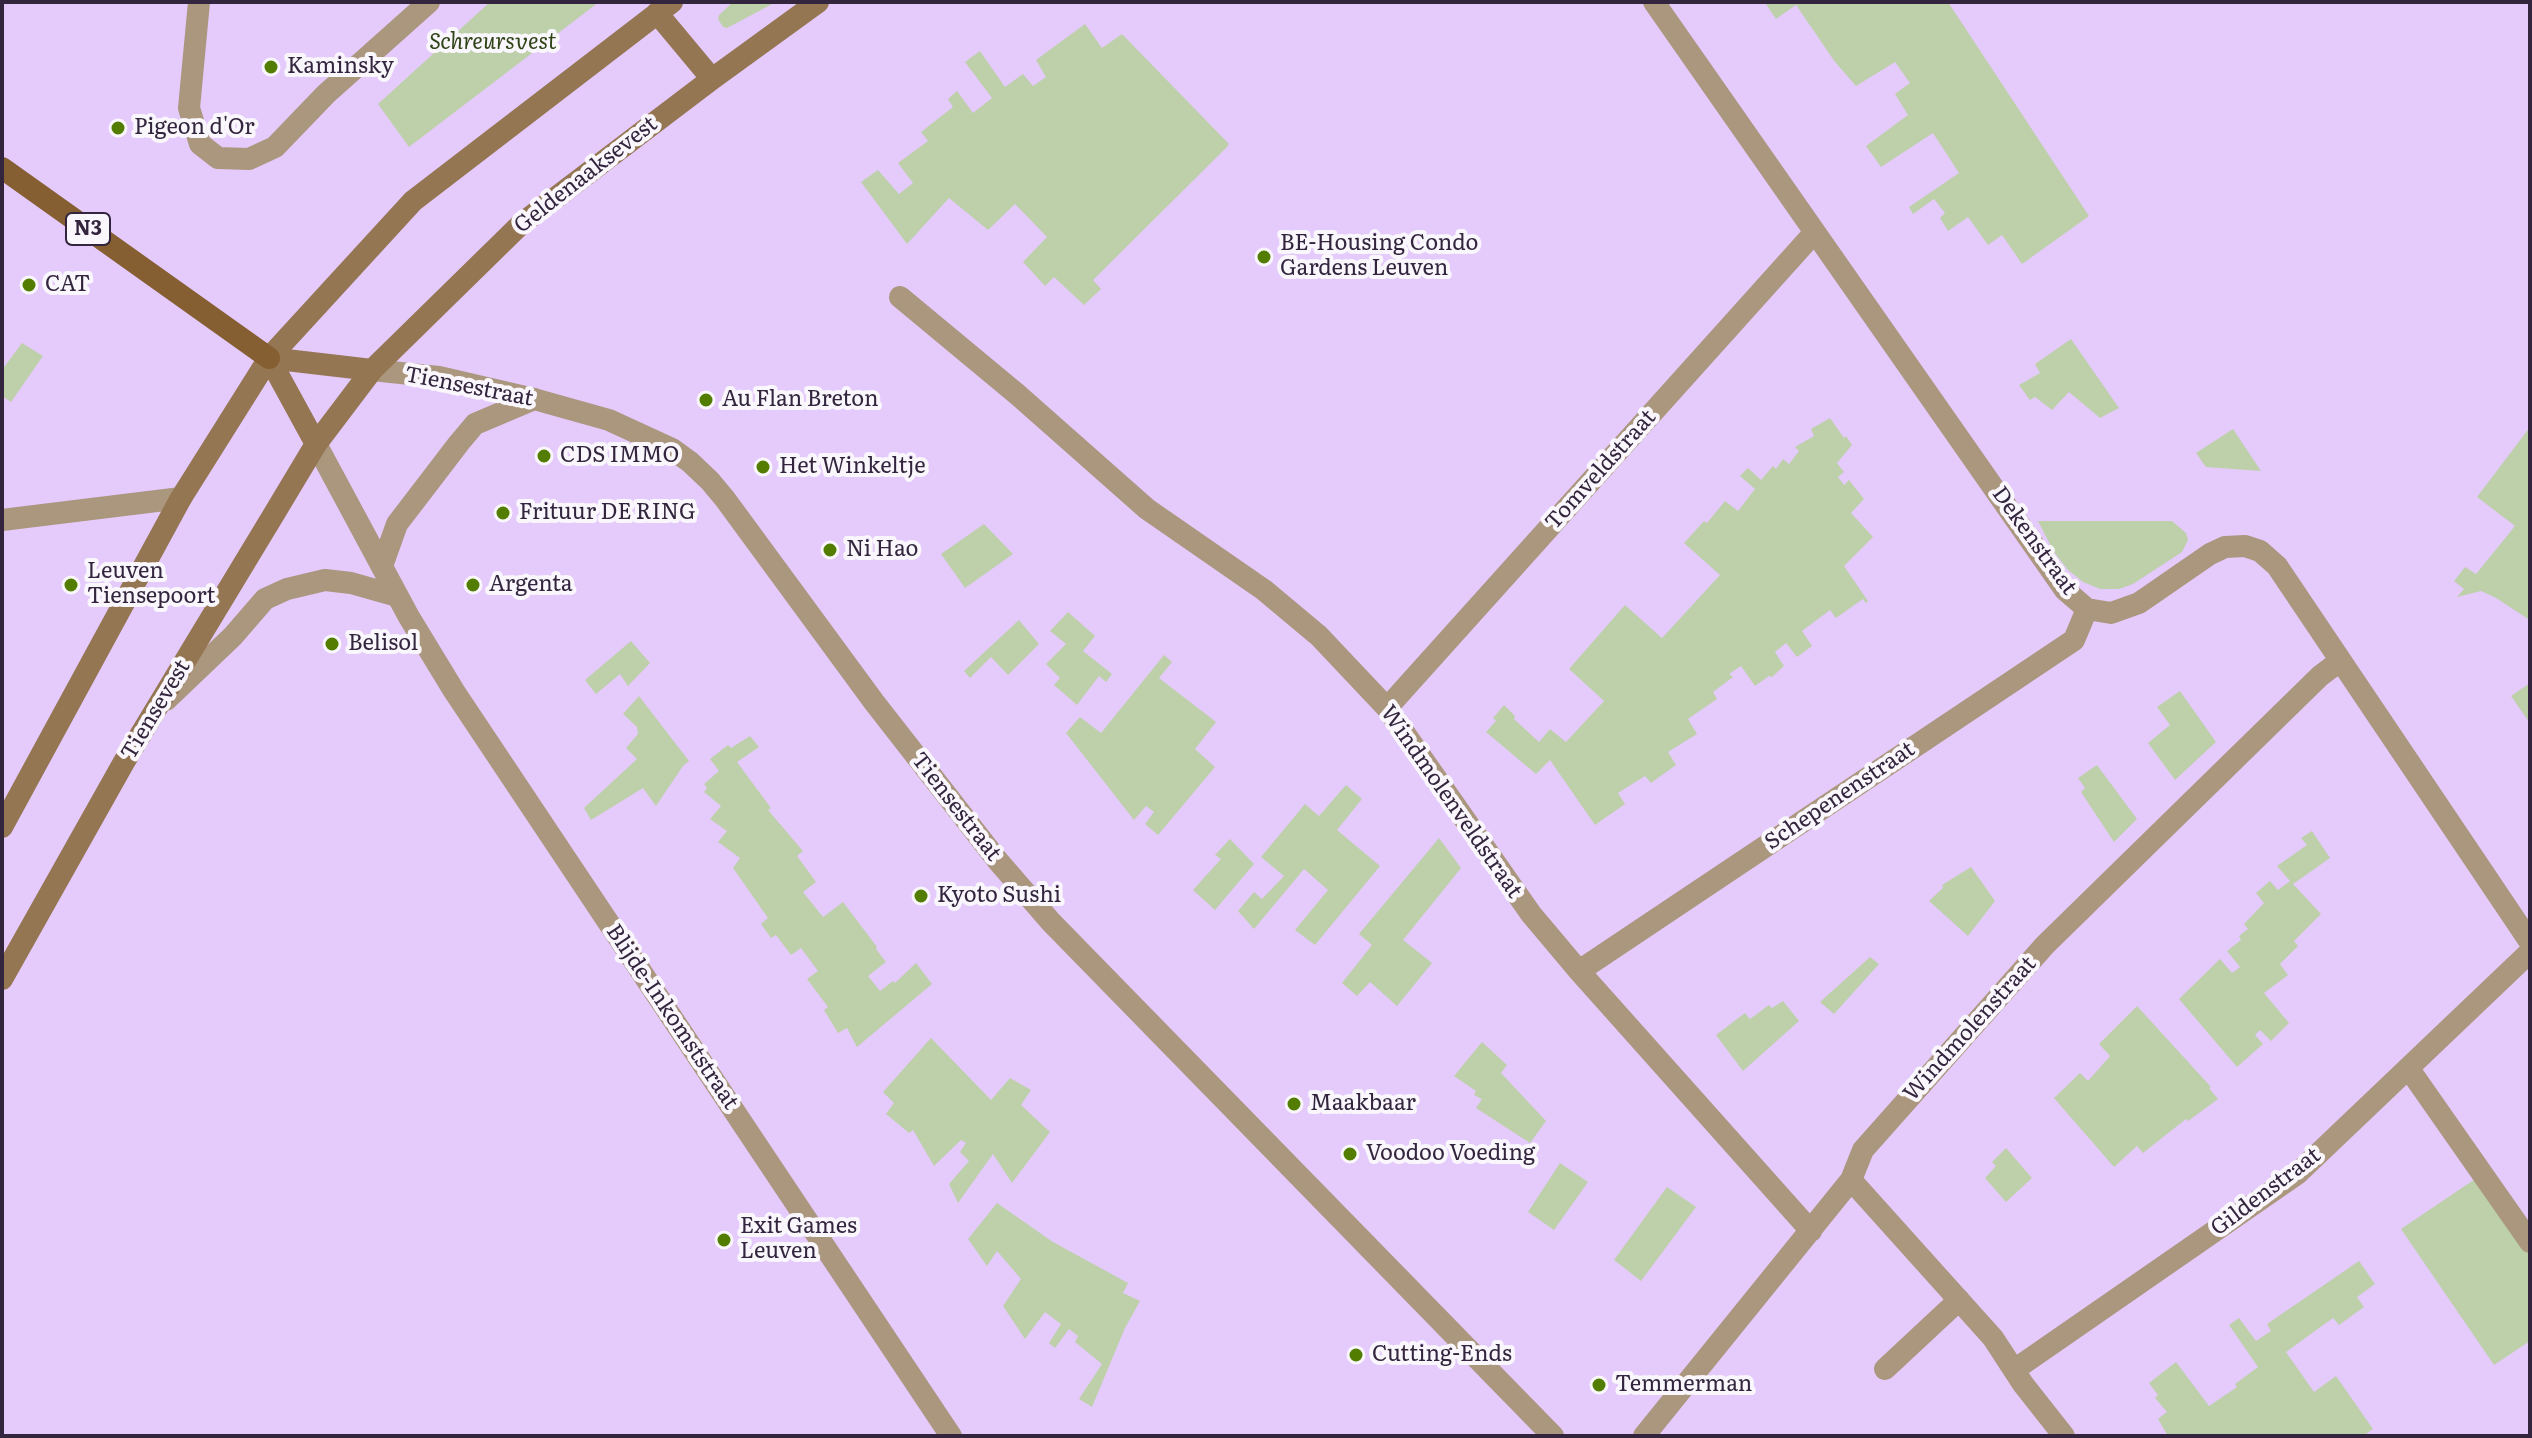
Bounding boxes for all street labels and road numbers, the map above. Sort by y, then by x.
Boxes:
street label: Geldenaaksevest [509,111,663,239]
road number: N3 [66,213,110,245]
street label: Tiensestraat [402,362,536,412]
street label: Tomveldstraat [1540,405,1662,535]
street label: Dekenstraat [1986,482,2082,600]
street label: Tiensevest [116,655,196,765]
street label: Windmolenveldstraat [1374,701,1528,903]
street label: Schepenenstraat [1760,736,1920,856]
street label: Tiensestraat [905,747,1007,867]
street label: Blijde-Inkomststraat [600,919,744,1115]
street label: Windmolenstraat [1898,951,2042,1107]
street label: Gildenstraat [2206,1142,2326,1242]

